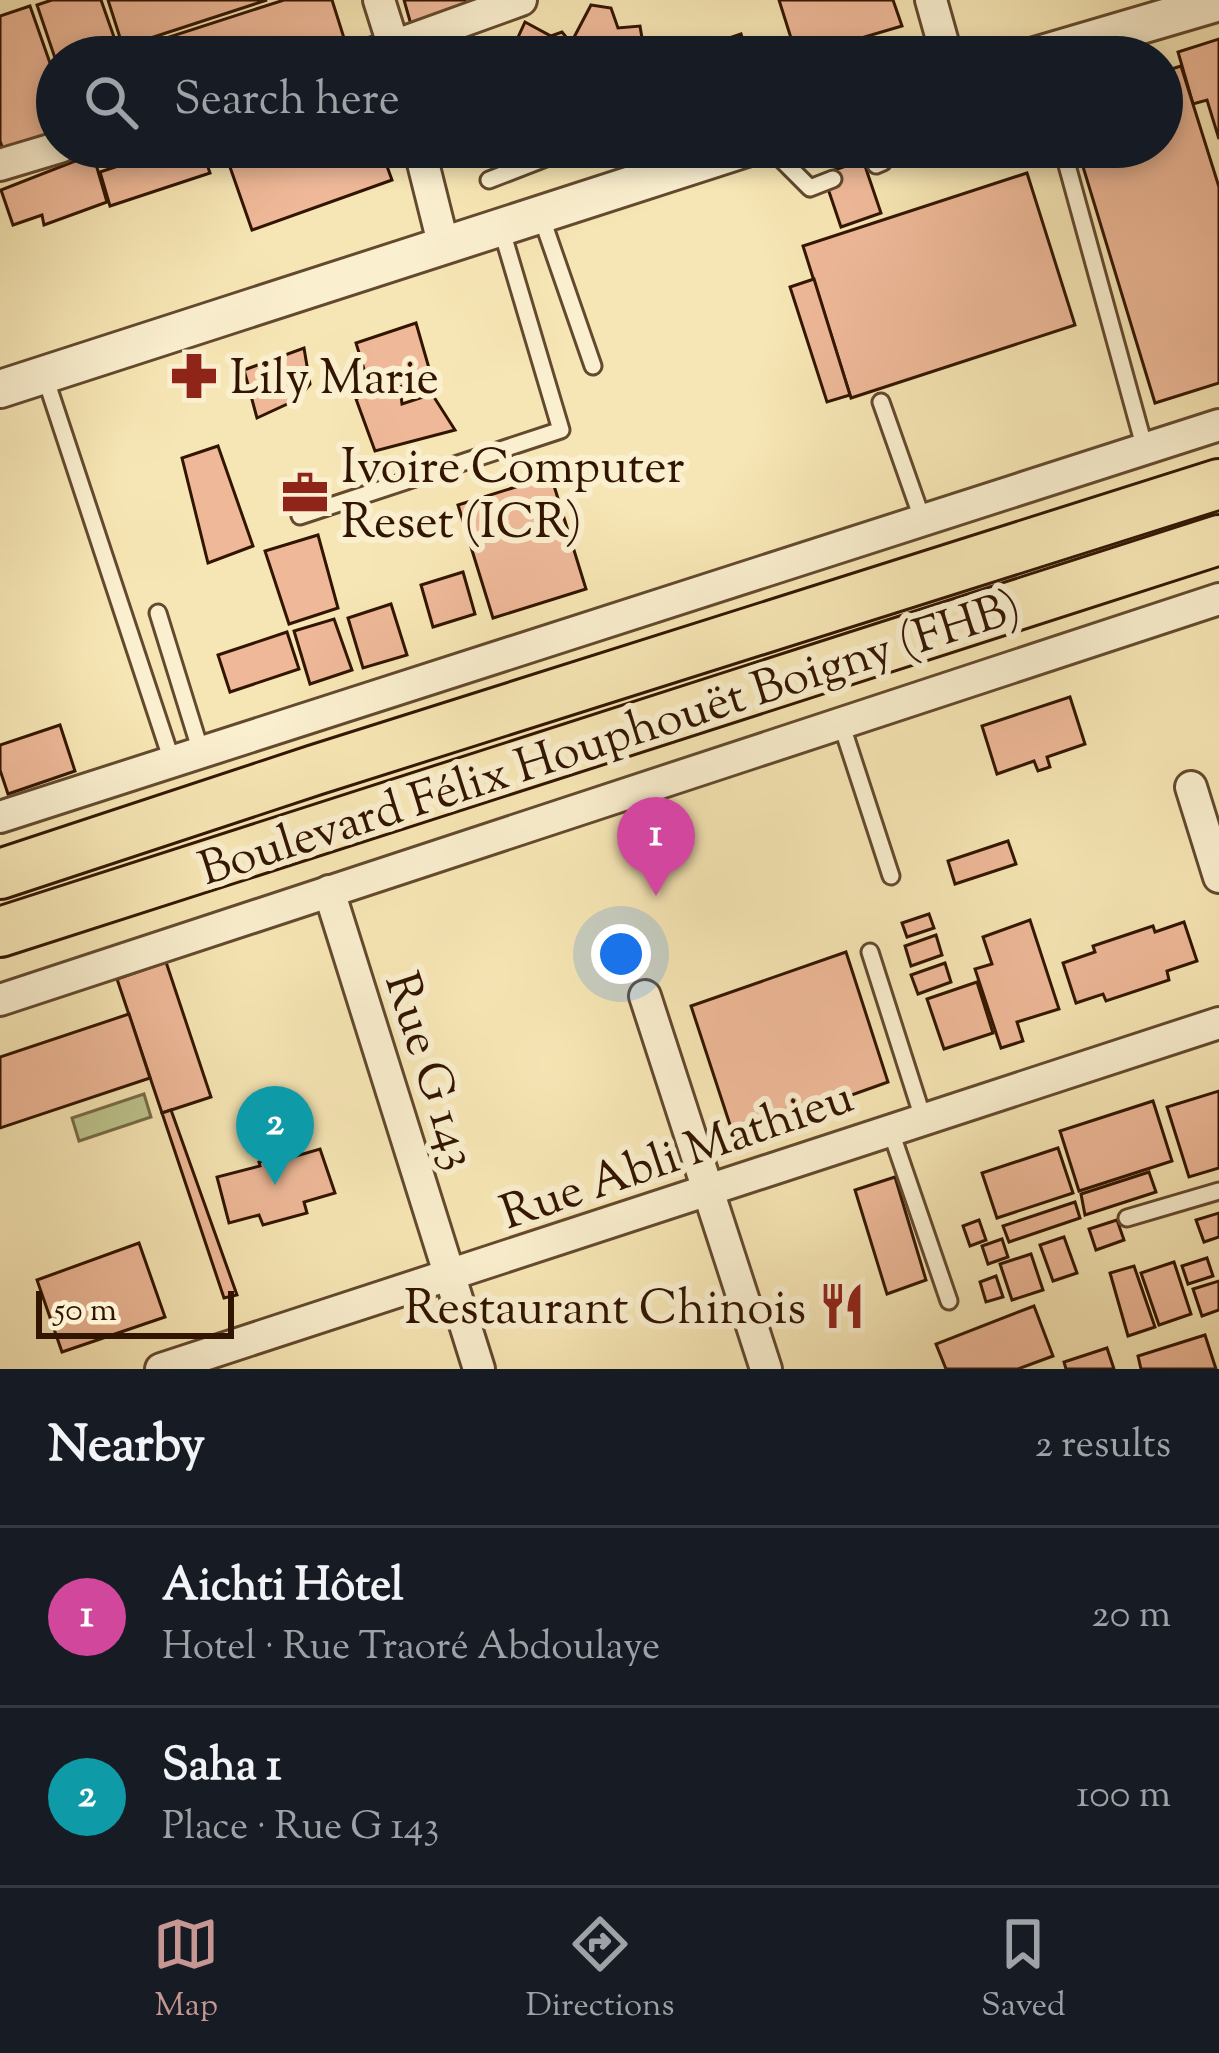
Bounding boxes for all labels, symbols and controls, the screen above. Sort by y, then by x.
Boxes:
search box [36,36,1183,168]
icon: search [78,69,144,135]
text: Search here [174,70,400,135]
place label: Lily Marie [230,347,439,416]
pharmacy icon: Lily Marie [169,351,219,401]
place label: Ivoire Computer Reset (ICR) [341,436,685,560]
office icon: Ivoire Computer Reset (ICR) [280,468,330,518]
street label: Boulevard Félix Houphouët Boigny (FHB) [191,576,1030,907]
pin: 1 [617,797,695,896]
your location [591,924,651,984]
street label: Rue G 143 [364,965,492,1179]
street label: Rue Abli Mathieu [492,1066,863,1251]
pin: 2 [236,1086,314,1185]
place label: Restaurant Chinois [404,1277,806,1346]
restaurant icon: Restaurant Chinois [817,1281,867,1331]
scale bar [36,1285,234,1338]
text: 50 m [54,1288,117,1336]
text: Nearby [48,1411,205,1484]
text: 2 results [1035,1419,1171,1475]
text: Aichti Hôtel [162,1556,404,1621]
text: 1 [80,1589,94,1645]
text: 20 m [1092,1589,1171,1645]
text: Hotel · Rue Traoré Abdoulaye [162,1621,660,1677]
text: Saha 1 [162,1736,282,1801]
text: 2 [78,1769,96,1825]
text: 100 m [1076,1769,1171,1825]
text: Place · Rue G 143 [162,1801,439,1857]
tab: Map [153,1911,219,2031]
tab: Directions [526,1911,675,2031]
tab: Saved [981,1911,1066,2031]

